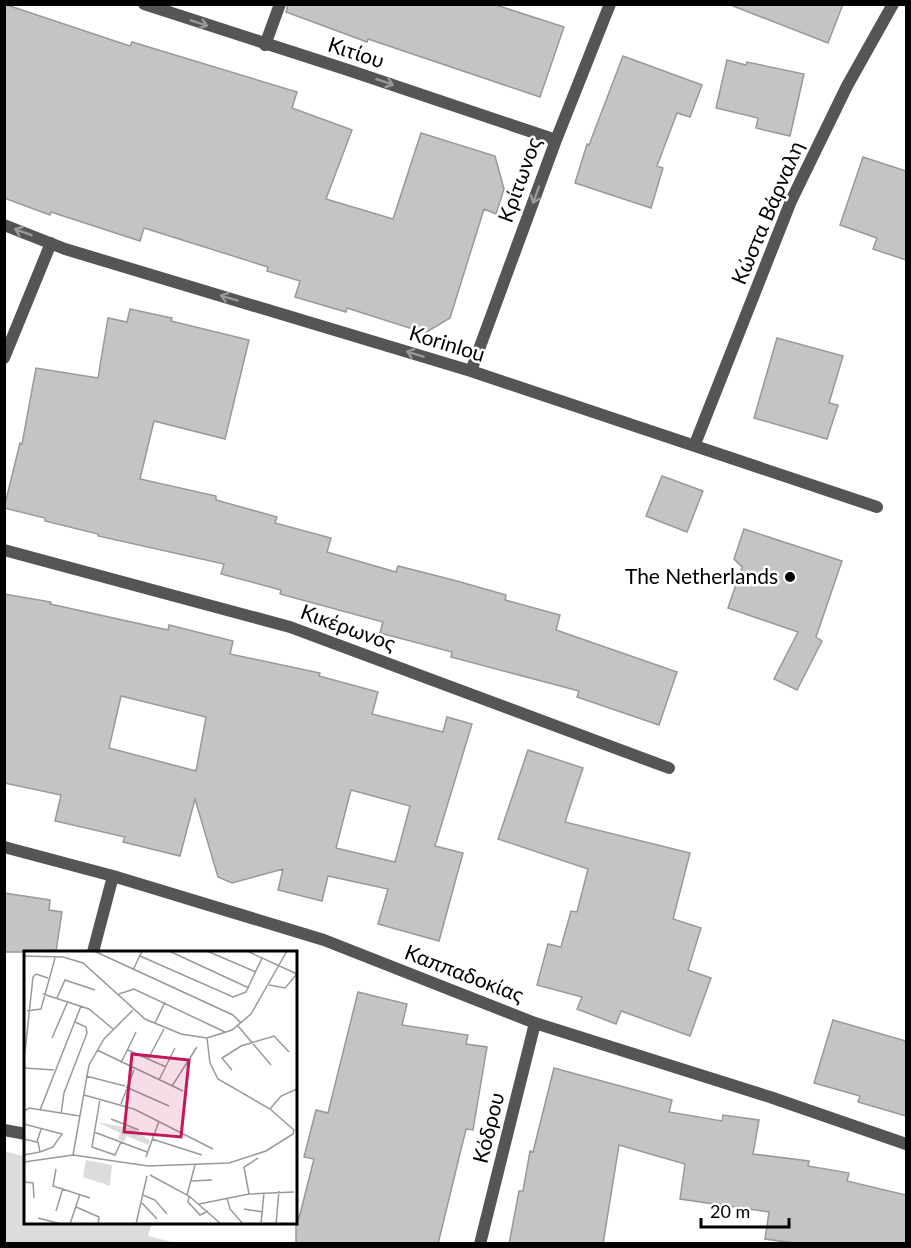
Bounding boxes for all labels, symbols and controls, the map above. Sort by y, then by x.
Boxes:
one-way arrow [189,18,208,29]
street label: Κιτίου [325,31,388,72]
one-way arrow [375,78,394,89]
street label: Κρίτωνος [492,133,546,225]
street label: Κώστα Βάρναλη [725,137,808,288]
one-way arrow [529,185,540,204]
one-way arrow [14,226,33,237]
one-way arrow [220,292,239,303]
street label: Korinlou [406,319,488,366]
one-way arrow [406,348,425,359]
place label: The Netherlands [625,563,778,588]
marker: The Netherlands [783,570,797,584]
street label: Κικέρωνος [298,598,400,655]
street label: Καππαδοκίας [401,938,528,1007]
inset map [24,951,297,1224]
street label: Κόδρου [467,1090,508,1166]
scale bar [701,1191,790,1229]
text: 20 m [710,1200,750,1222]

